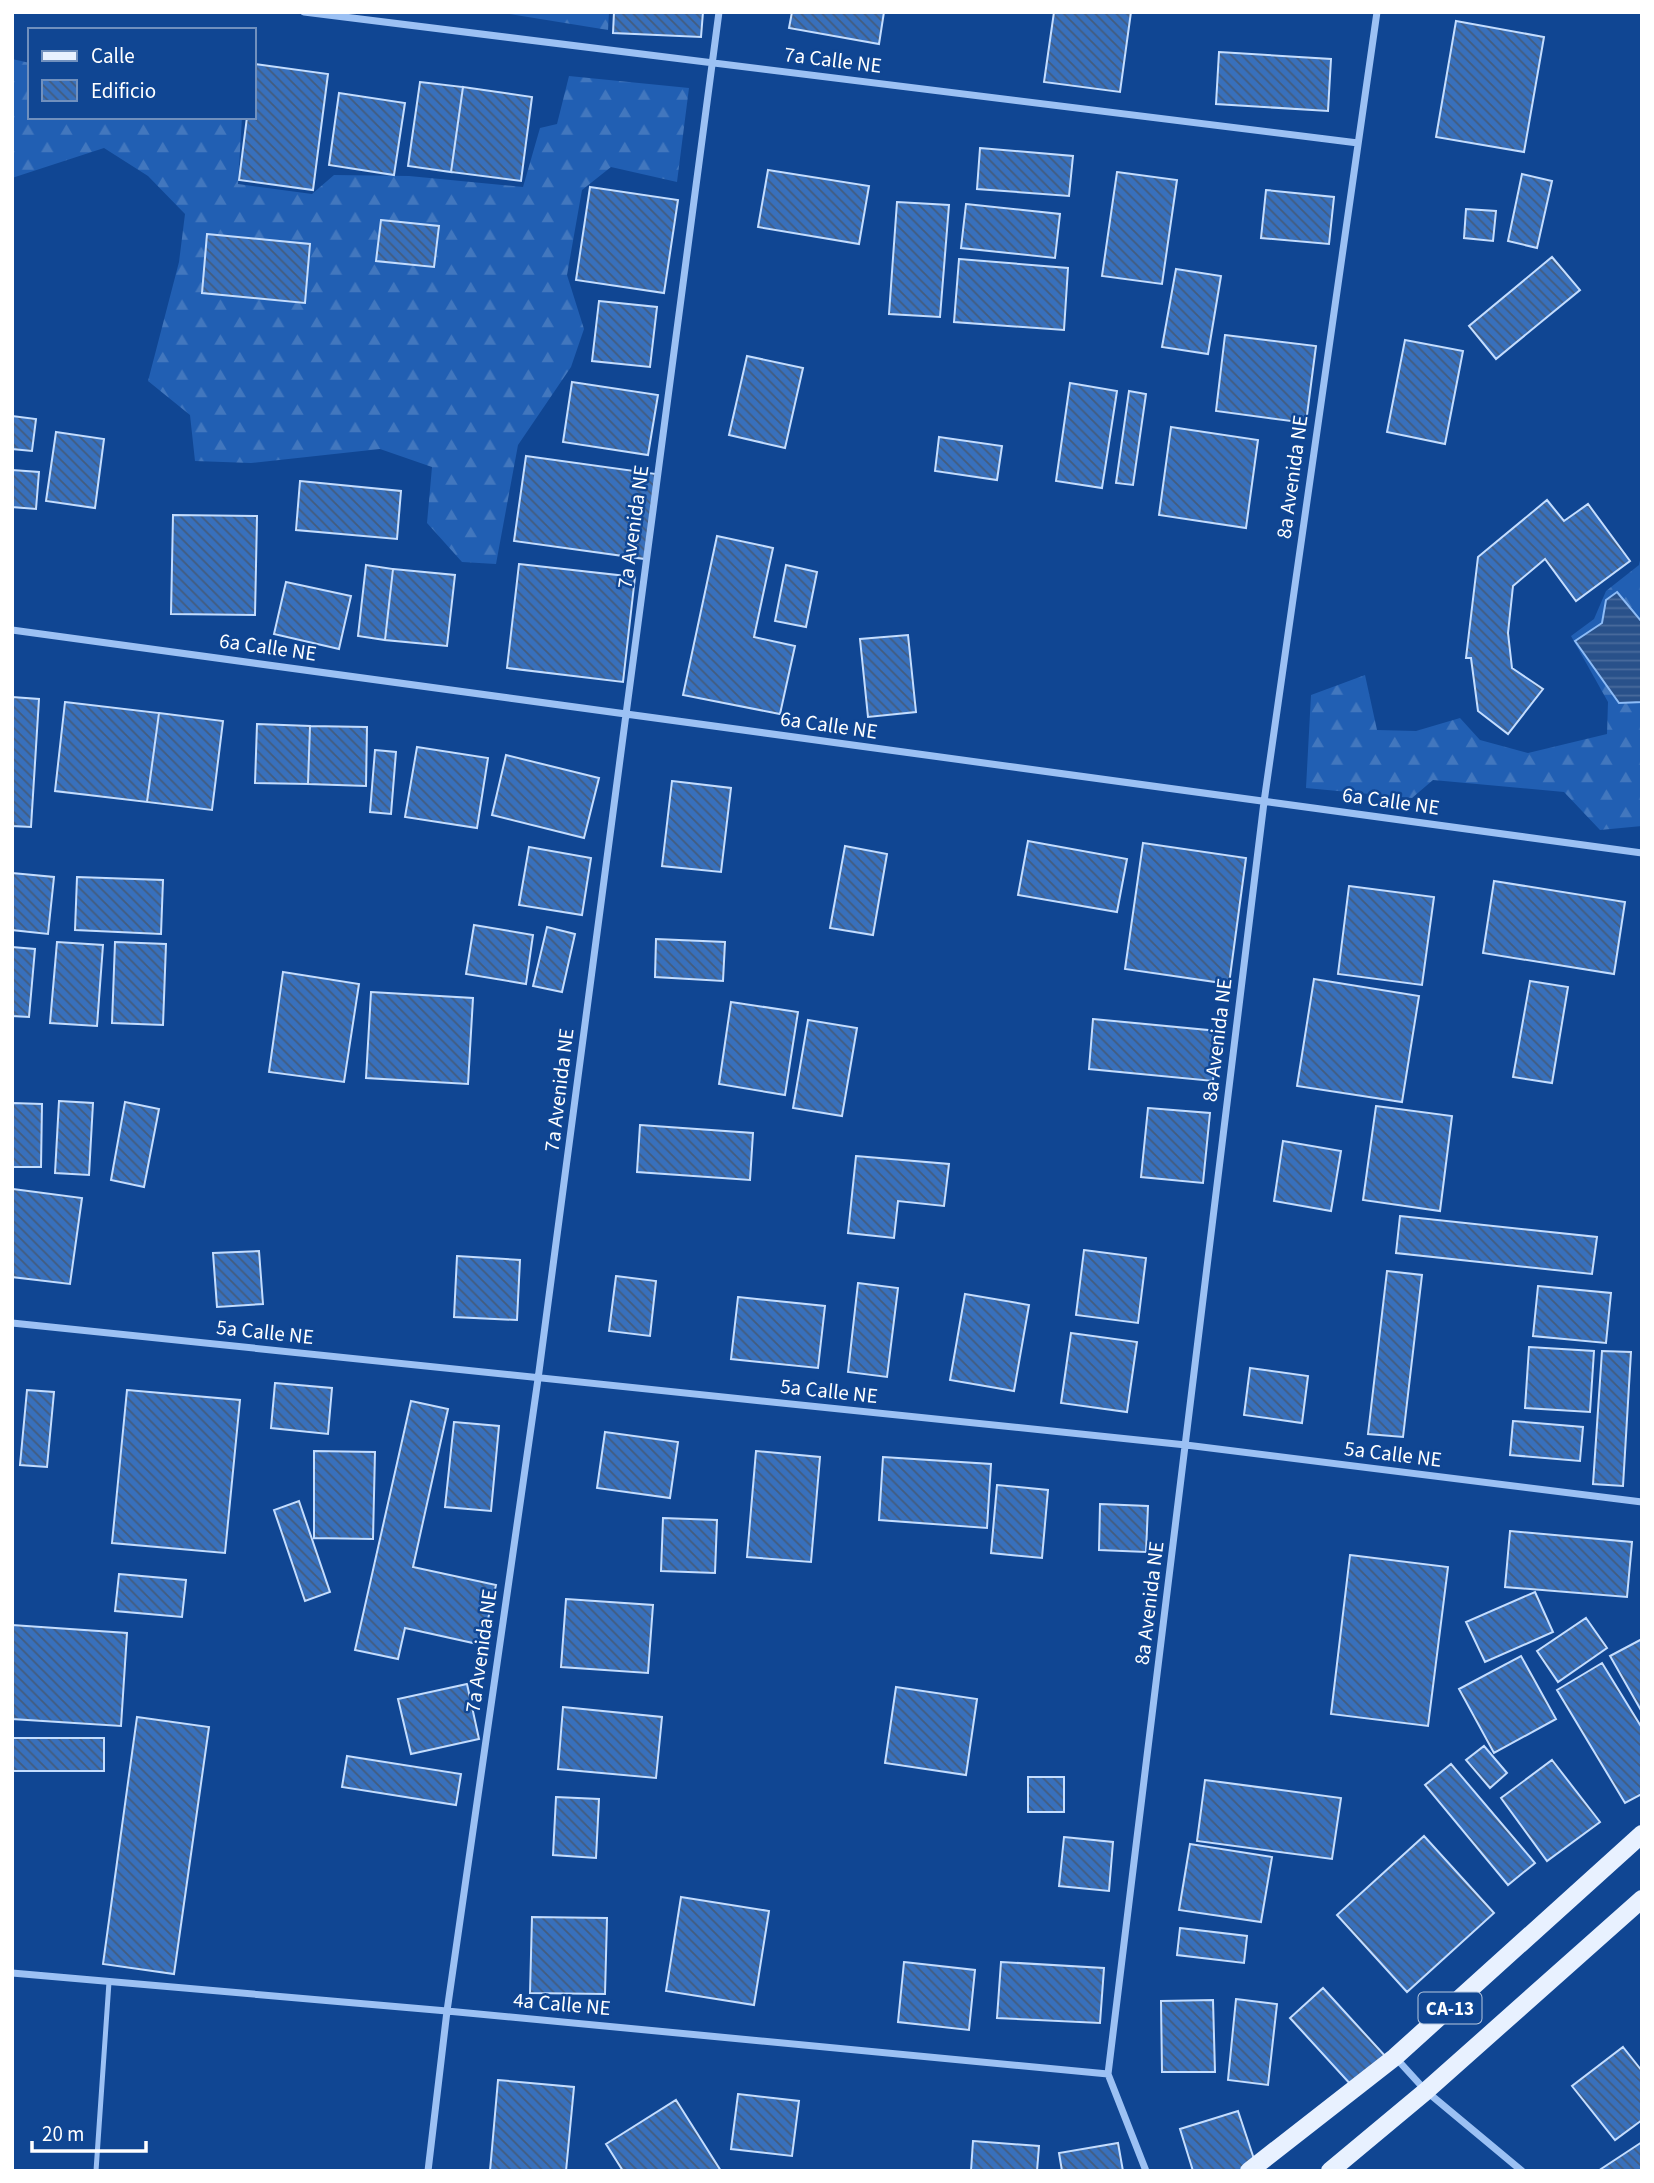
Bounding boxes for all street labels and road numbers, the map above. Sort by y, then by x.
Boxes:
street label: 7a Calle NE [783,39,883,81]
street label: 8a Avenida NE [1268,413,1316,541]
street label: 7a Avenida NE [609,463,657,591]
street label: 6a Calle NE [217,625,319,669]
street label: 6a Calle NE [778,703,880,747]
street label: 6a Calle NE [1340,779,1442,823]
street label: 8a Avenida NE [1195,976,1239,1104]
street label: 7a Avenida NE [537,1026,581,1154]
street label: 5a Calle NE [215,1312,315,1352]
street label: 5a Calle NE [779,1371,879,1411]
street label: 5a Calle NE [1343,1433,1443,1475]
street label: 8a Avenida NE [1127,1539,1171,1667]
street label: 7a Avenida NE [457,1587,505,1715]
street label: 4a Calle NE [512,1985,612,2023]
road number: CA-13 [1418,1992,1482,2024]

